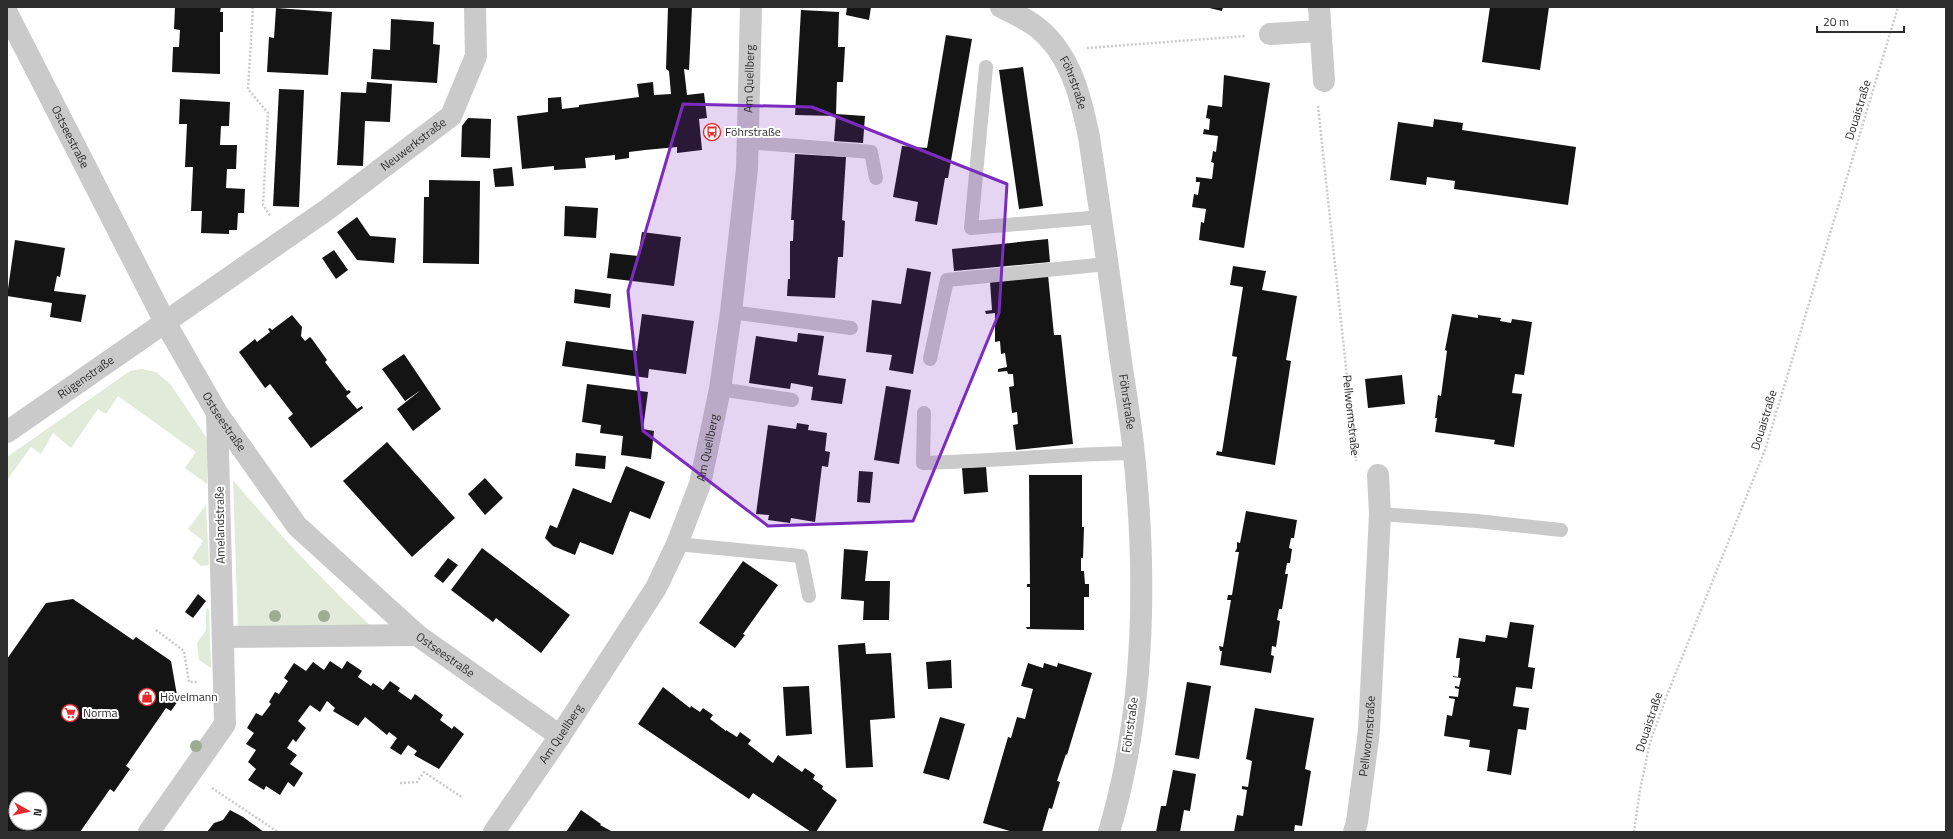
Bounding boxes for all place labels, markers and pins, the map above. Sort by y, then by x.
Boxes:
bus stop icon: Föhrstraße [702,122,722,142]
place label: Föhrstraße [725,122,781,141]
shop icon: Hövelmann [137,687,157,707]
place label: Hövelmann [160,687,218,706]
supermarket icon: Norma [60,703,80,723]
place label: Norma [83,703,118,722]

